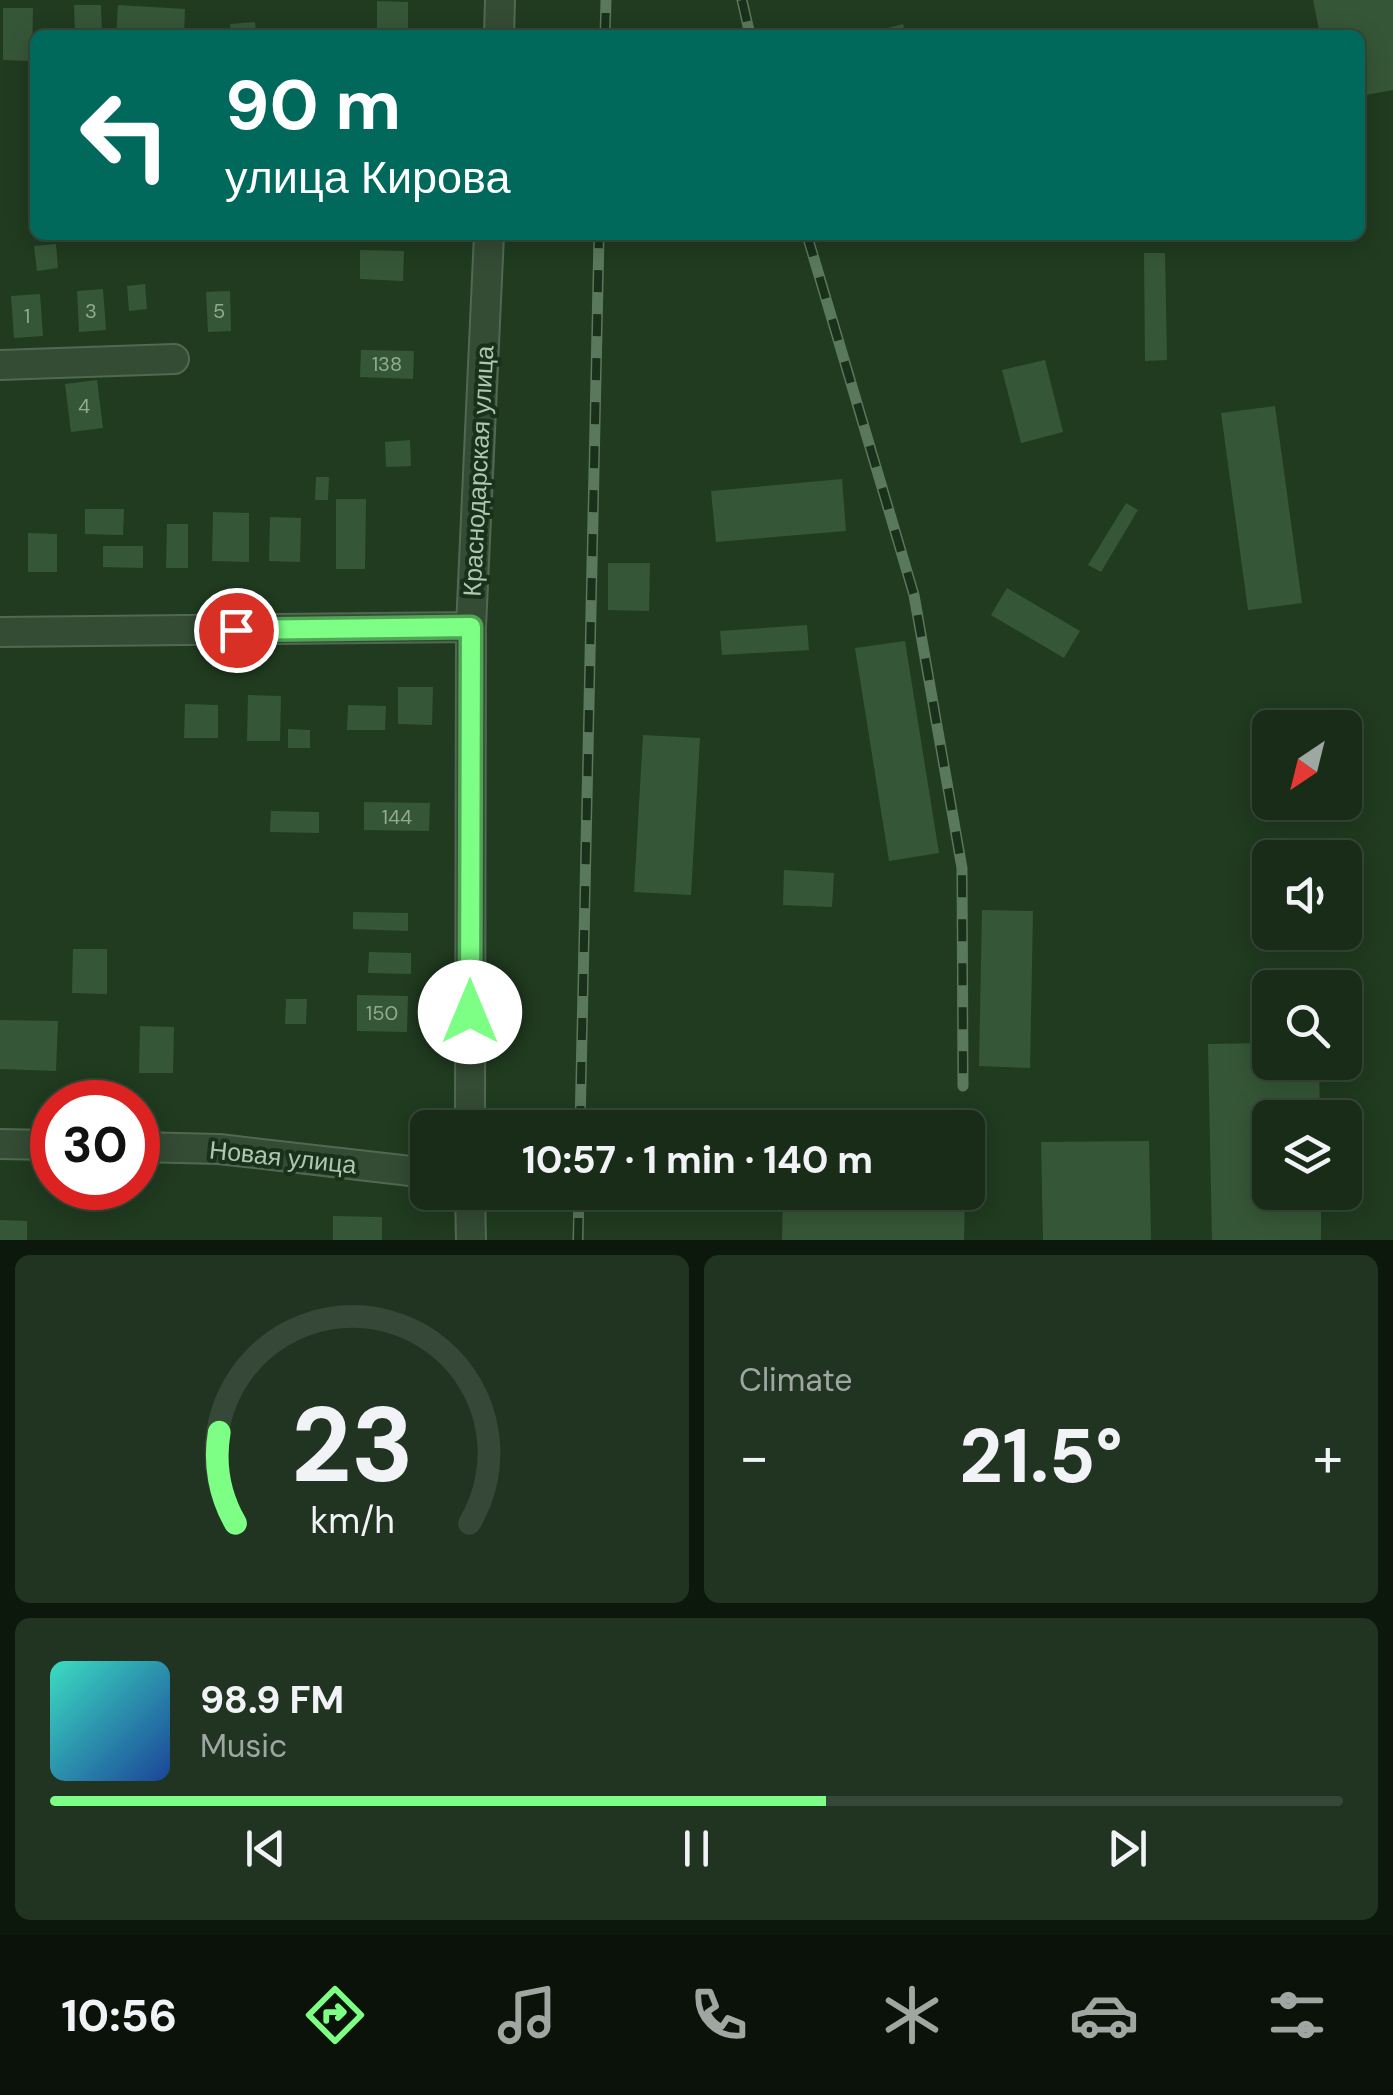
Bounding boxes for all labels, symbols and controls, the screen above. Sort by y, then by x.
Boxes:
text: 90 m [225,60,401,151]
icon: left [60,70,190,200]
text: улица Кирова [225,148,511,207]
house number: 3 [85,298,97,324]
house number: 5 [213,298,225,324]
house number: 1 [24,303,30,329]
street label: Краснодарская улица [455,345,502,597]
house number: 138 [372,351,402,377]
house number: 4 [78,393,90,419]
pin [194,588,279,673]
icon: arrive [209,603,264,658]
north arrow [1252,710,1362,820]
map controls [1252,710,1362,1210]
house number: 144 [382,804,412,830]
button: sound [1252,840,1362,950]
position arrow [418,960,522,1064]
button: search [1252,970,1362,1080]
house number: 150 [366,1000,398,1026]
speed limit sign: 30 [30,1080,160,1210]
button: layers [1252,1100,1362,1210]
street label: Новая улица [208,1133,358,1182]
text: 10:57 · 1 min · 140 m [522,1135,873,1185]
text: Climate [739,1359,853,1401]
text: 23 [291,1378,413,1513]
text: 21.5° [959,1408,1123,1505]
text: − [739,1421,769,1493]
text: + [1313,1421,1343,1493]
text: km/h [310,1498,394,1544]
text: 98.9 FM [200,1675,344,1725]
text: Music [200,1725,287,1767]
icon: previous [238,1821,293,1876]
icon: pause [669,1821,724,1876]
icon: next [1100,1821,1155,1876]
icon: directions [300,1980,370,2050]
icon: music [492,1980,562,2050]
icon: phone [684,1980,754,2050]
icon: climate [877,1980,947,2050]
icon: car [1069,1980,1139,2050]
icon: filters [1262,1980,1332,2050]
text: 10:56 [61,1986,177,2045]

